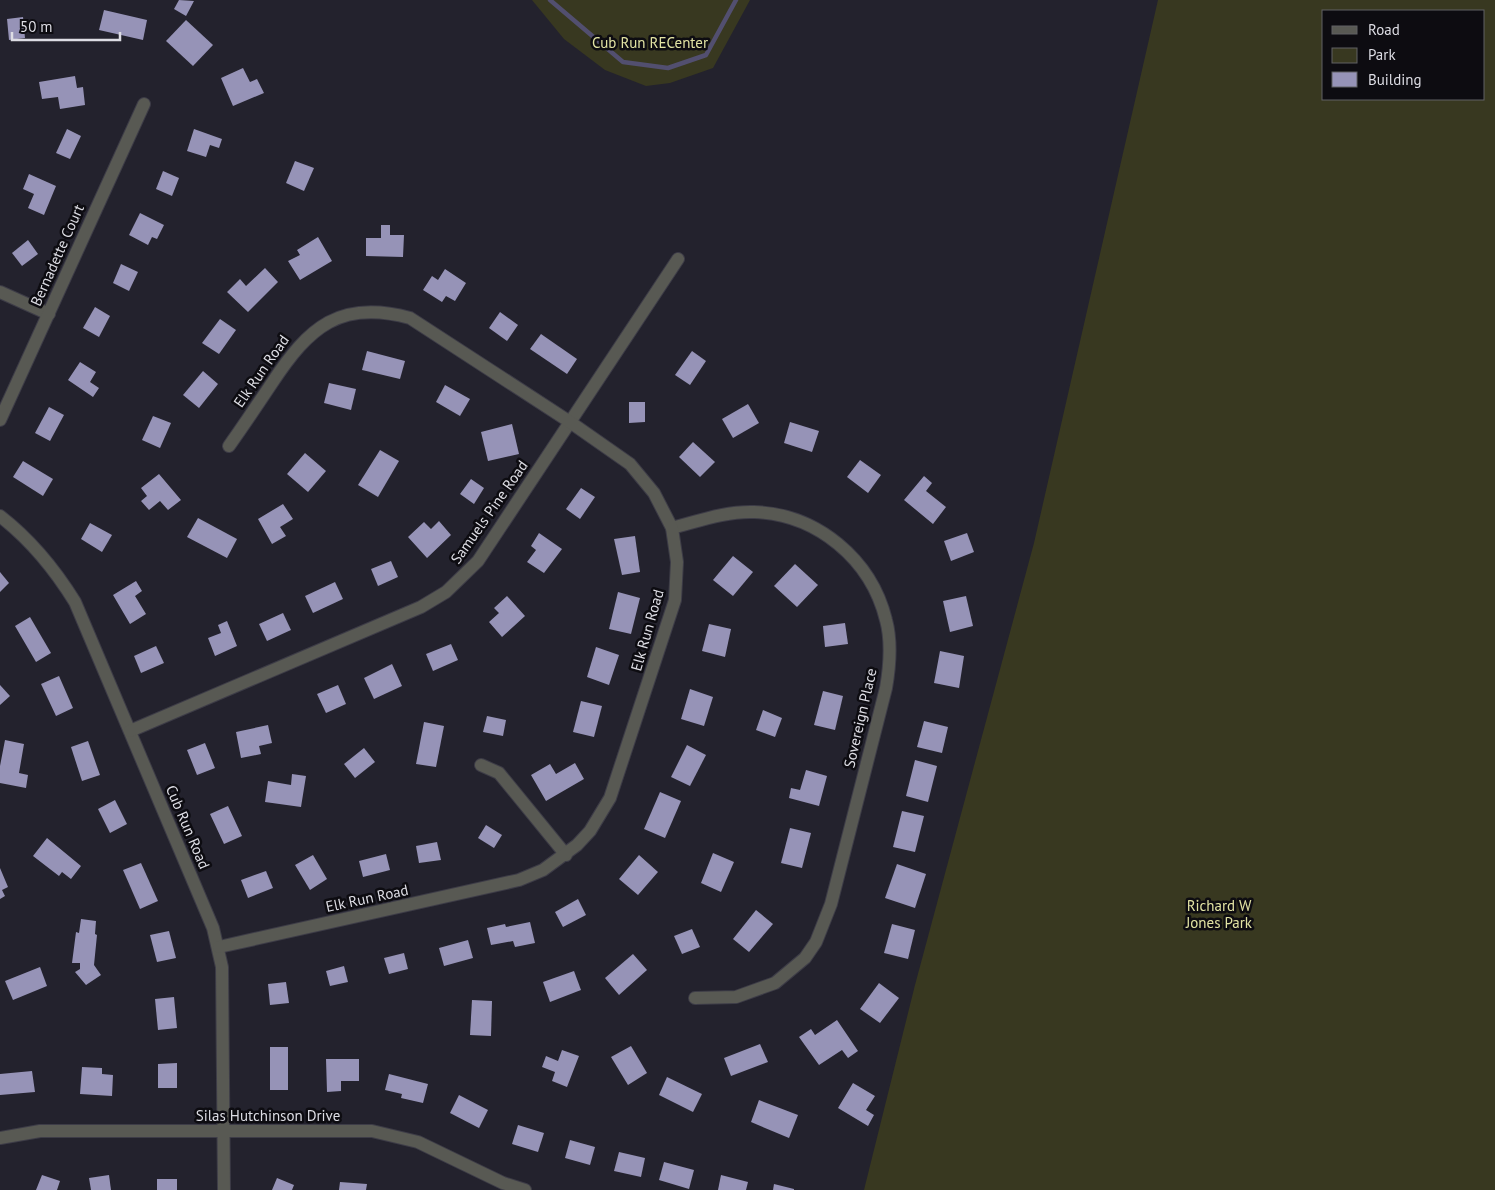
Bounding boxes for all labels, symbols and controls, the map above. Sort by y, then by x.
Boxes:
scale bar [12,10,120,42]
legend [1322,10,1485,100]
text: 50 m [20,17,53,36]
text: Road [1368,20,1400,39]
park label: Cub Run RECenter [592,33,708,52]
text: Park [1368,45,1396,64]
text: Building [1368,70,1422,89]
street label: Bernadette Court [26,201,88,309]
street label: Elk Run Road [229,331,293,411]
street label: Samuels Pine Road [446,457,532,567]
street label: Elk Run Road [626,587,668,673]
street label: Sovereign Place [839,666,881,770]
street label: Cub Run Road [162,782,214,872]
street label: Elk Run Road [324,880,410,916]
park label: Richard W Jones Park [1185,896,1253,932]
street label: Silas Hutchinson Drive [196,1106,340,1125]

